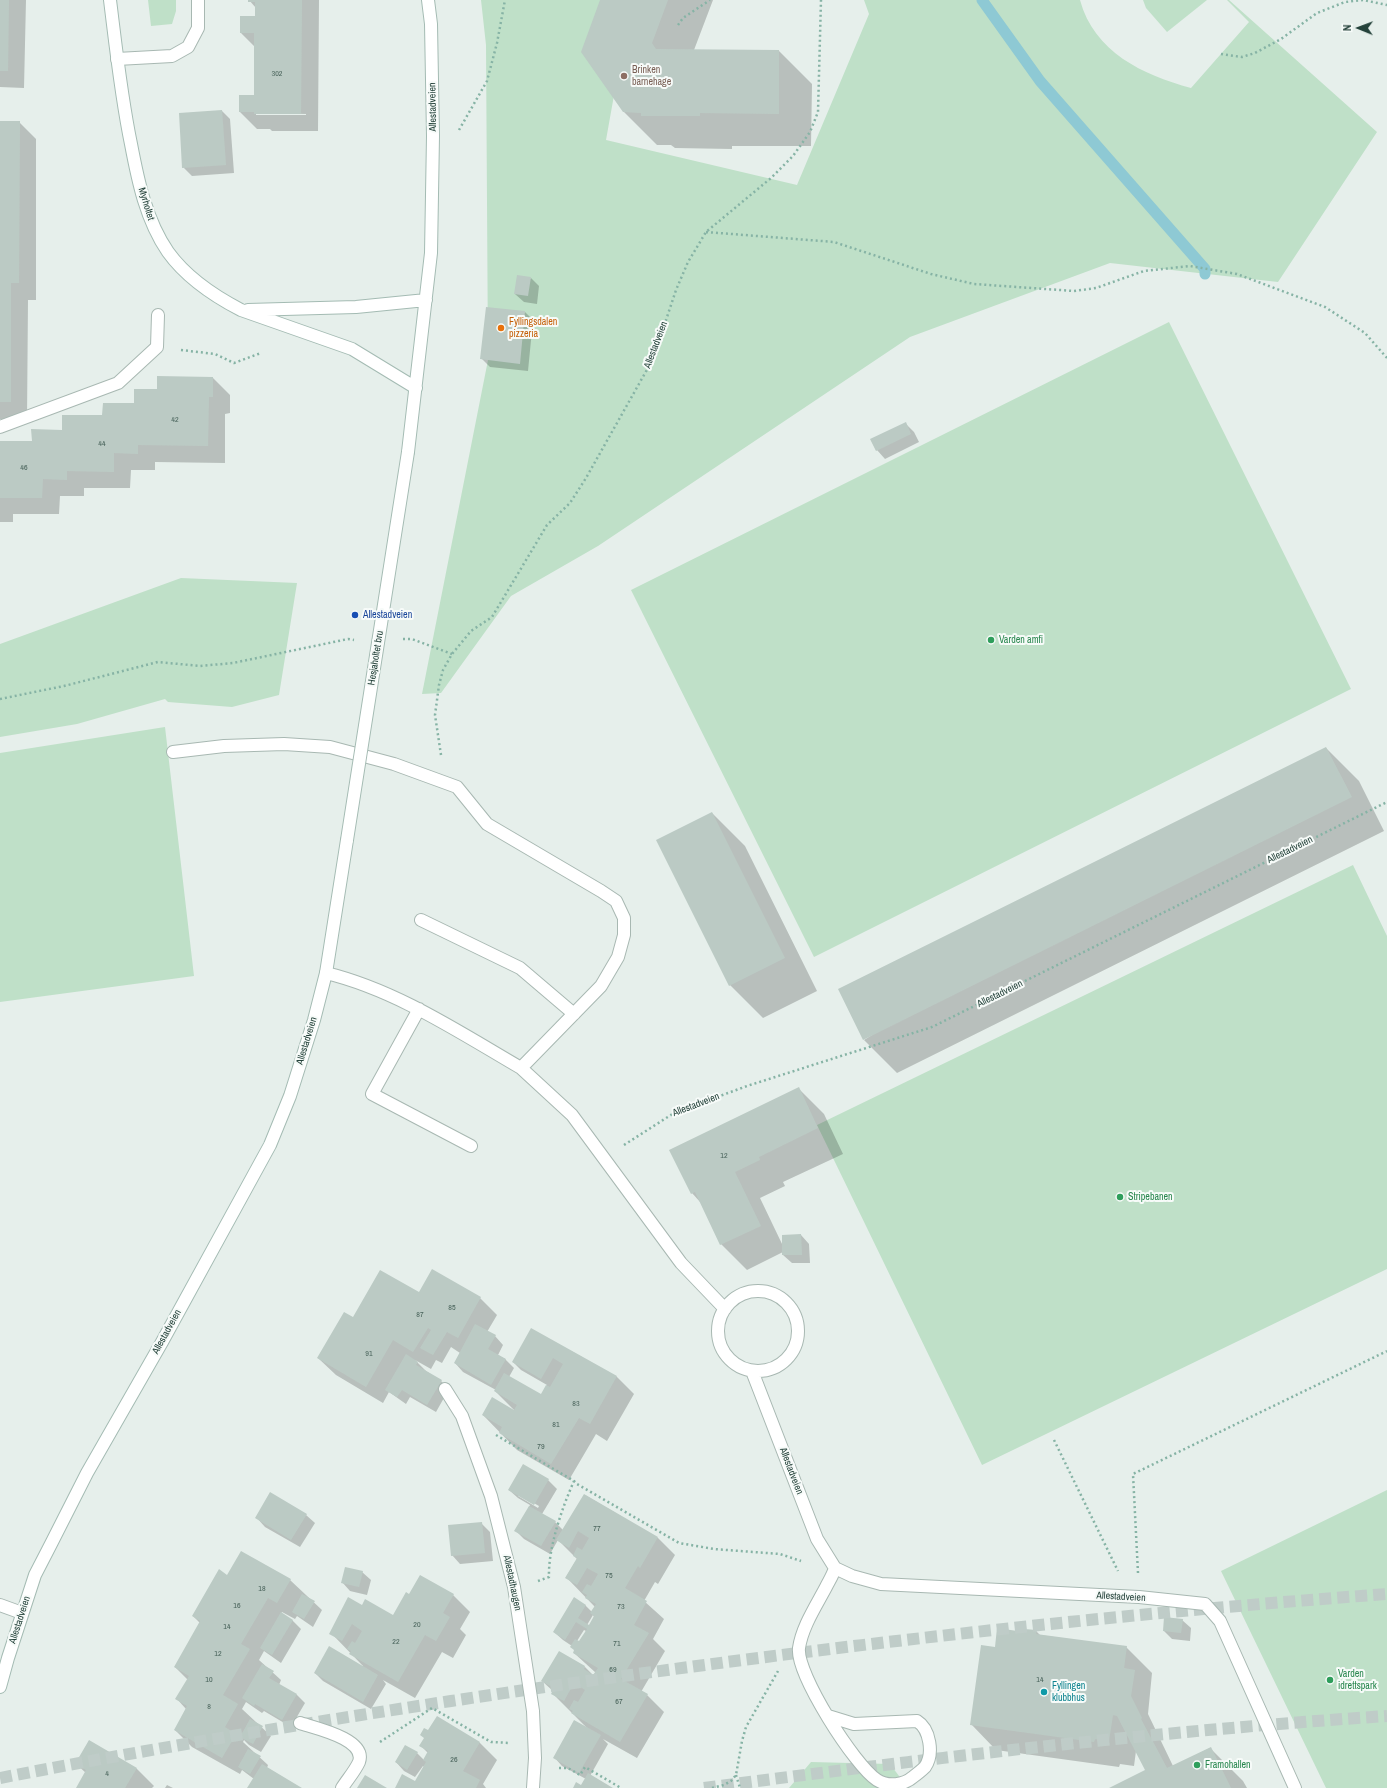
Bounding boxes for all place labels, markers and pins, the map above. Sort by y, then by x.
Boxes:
place label: Brinken barnehage [632,64,671,88]
marker: Brinken barnehage [619,71,629,81]
place label: Fyllingsdalen pizzeria [509,316,557,340]
marker: Fyllingsdalen pizzeria [496,323,506,333]
place label: Allestadveien [363,609,412,621]
marker: Allestadveien [350,610,360,620]
place label: Varden amfi [999,634,1043,646]
marker: Varden amfi [986,635,996,645]
place label: Stripebanen [1128,1191,1173,1203]
marker: Stripebanen [1115,1192,1125,1202]
place label: Varden idrettspark [1338,1668,1377,1692]
marker: Varden idrettspark [1325,1675,1335,1685]
place label: Fyllingen klubbhus [1052,1680,1085,1704]
marker: Fyllingen klubbhus [1039,1687,1049,1697]
place label: Framohallen [1205,1759,1251,1771]
marker: Framohallen [1192,1760,1202,1770]

